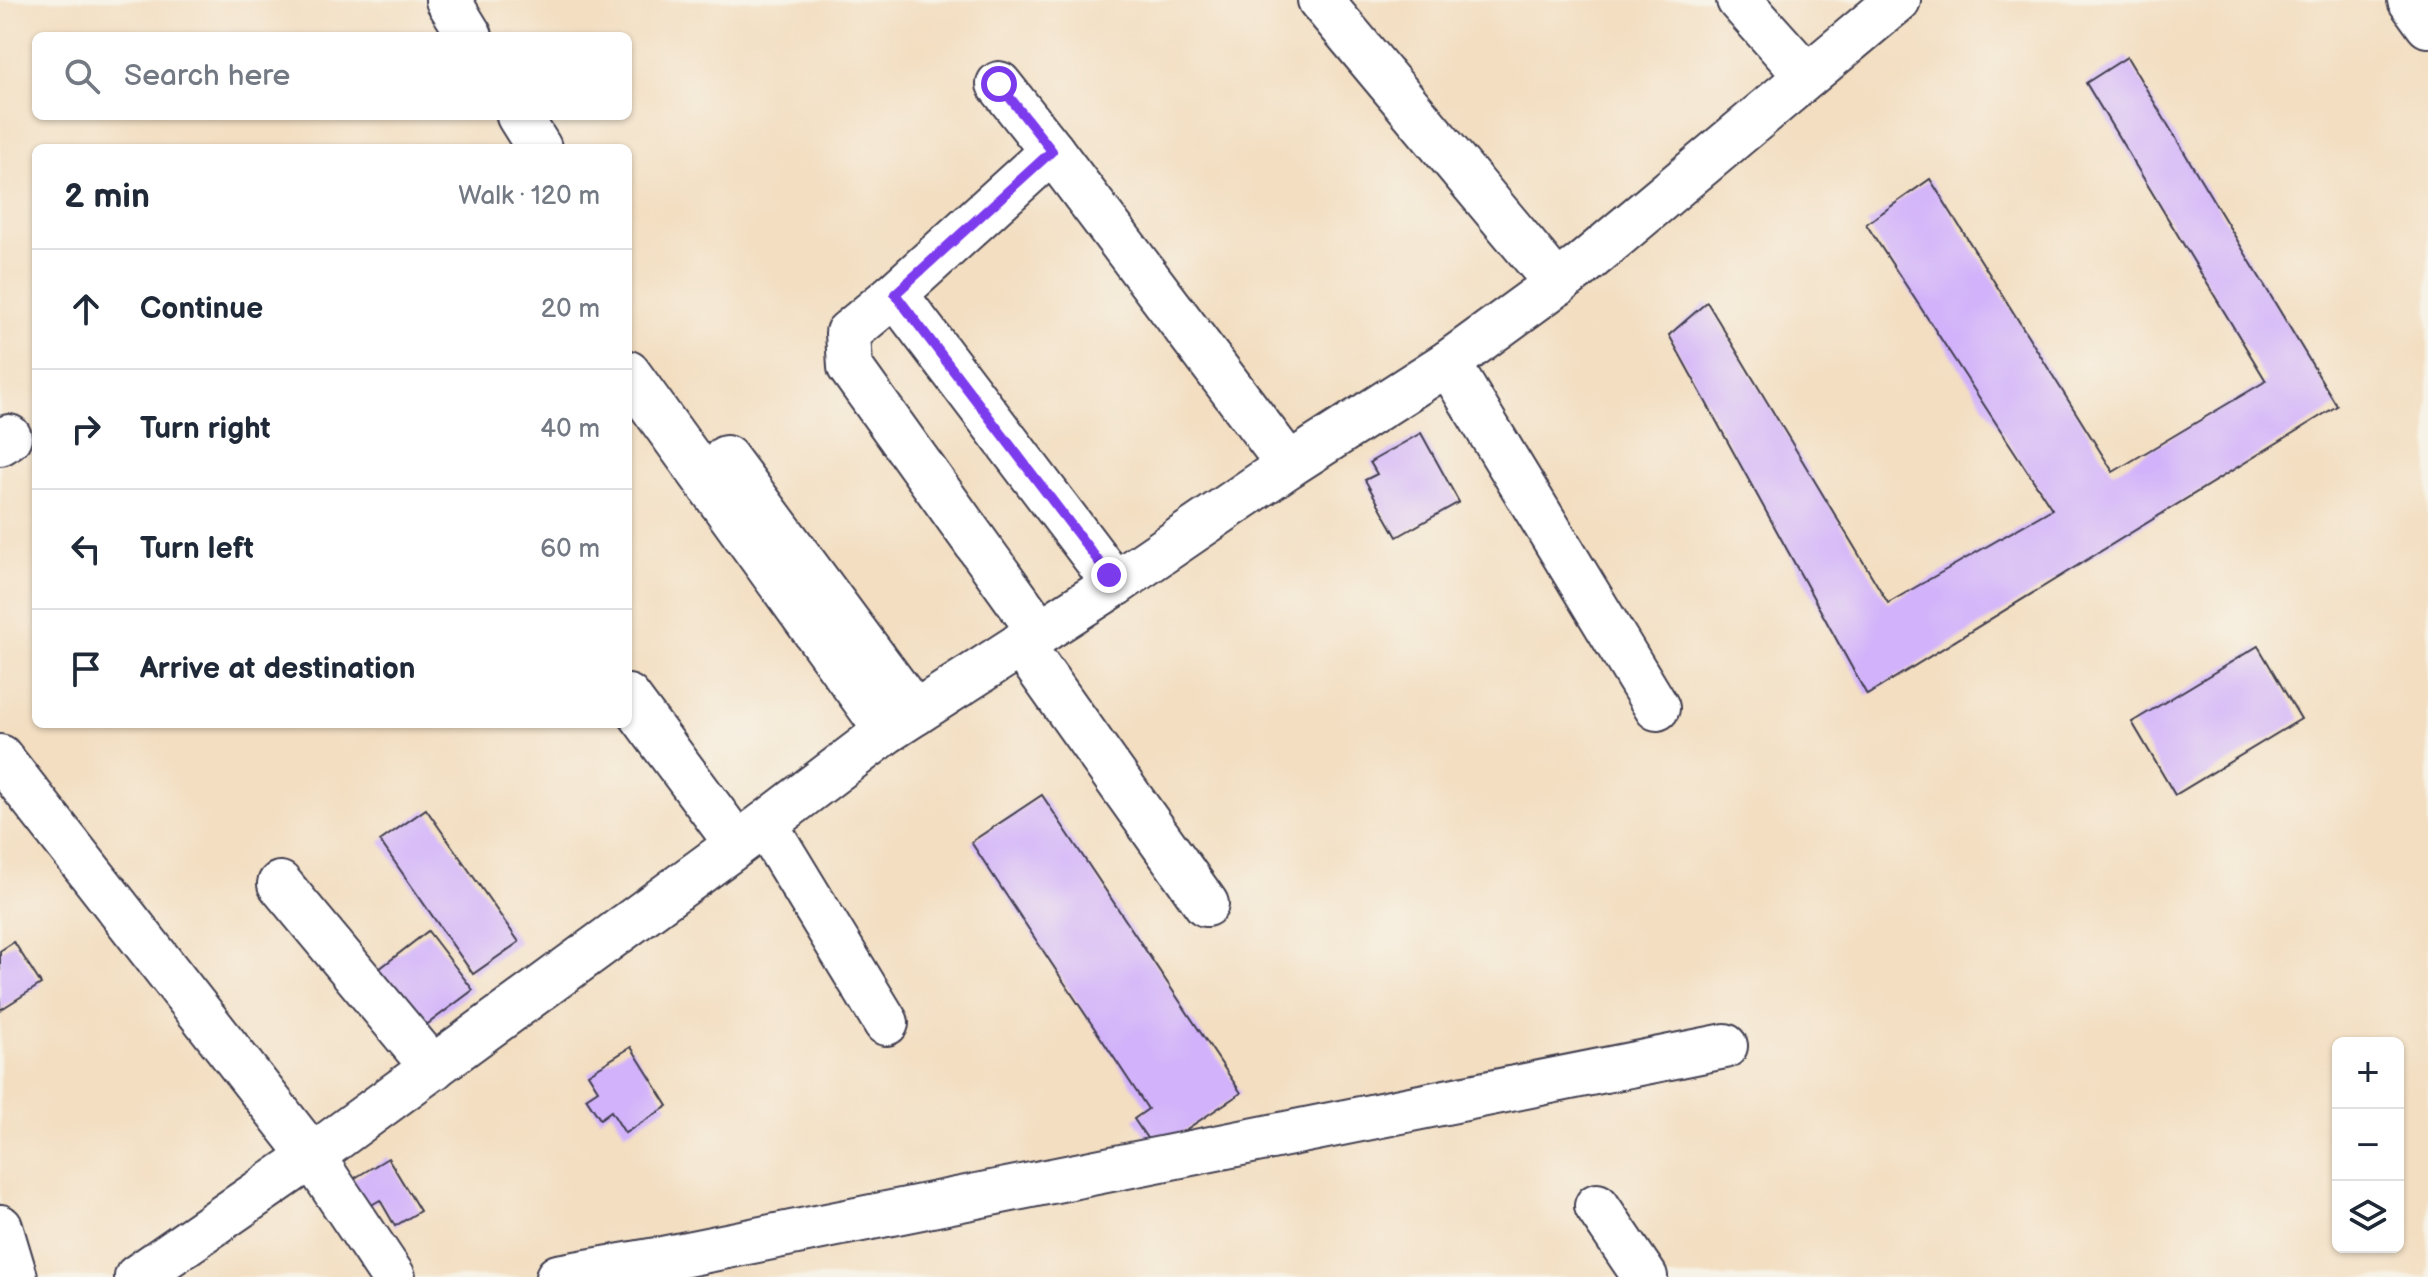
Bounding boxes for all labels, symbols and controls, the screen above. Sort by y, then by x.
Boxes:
search box [32,32,632,120]
icon: search [60,54,104,98]
text: Search here [124,58,290,94]
route start [981,66,1017,102]
text: 2 min [64,176,150,217]
text: Walk · 120 m [458,181,600,212]
icon: ahead [64,287,108,331]
text: Continue [140,291,263,327]
text: 20 m [541,294,600,325]
icon: right [64,407,108,451]
text: Turn right [140,411,271,447]
text: 40 m [540,414,600,445]
icon: left [64,527,108,571]
text: Turn left [140,531,254,567]
text: 60 m [540,534,600,565]
route end [1091,557,1127,593]
icon: arrive [64,647,108,691]
text: Arrive at destination [140,651,416,687]
map controls [2332,1037,2404,1253]
button: + [2332,1037,2404,1109]
button: − [2332,1109,2404,1181]
button: layers [2332,1181,2404,1253]

